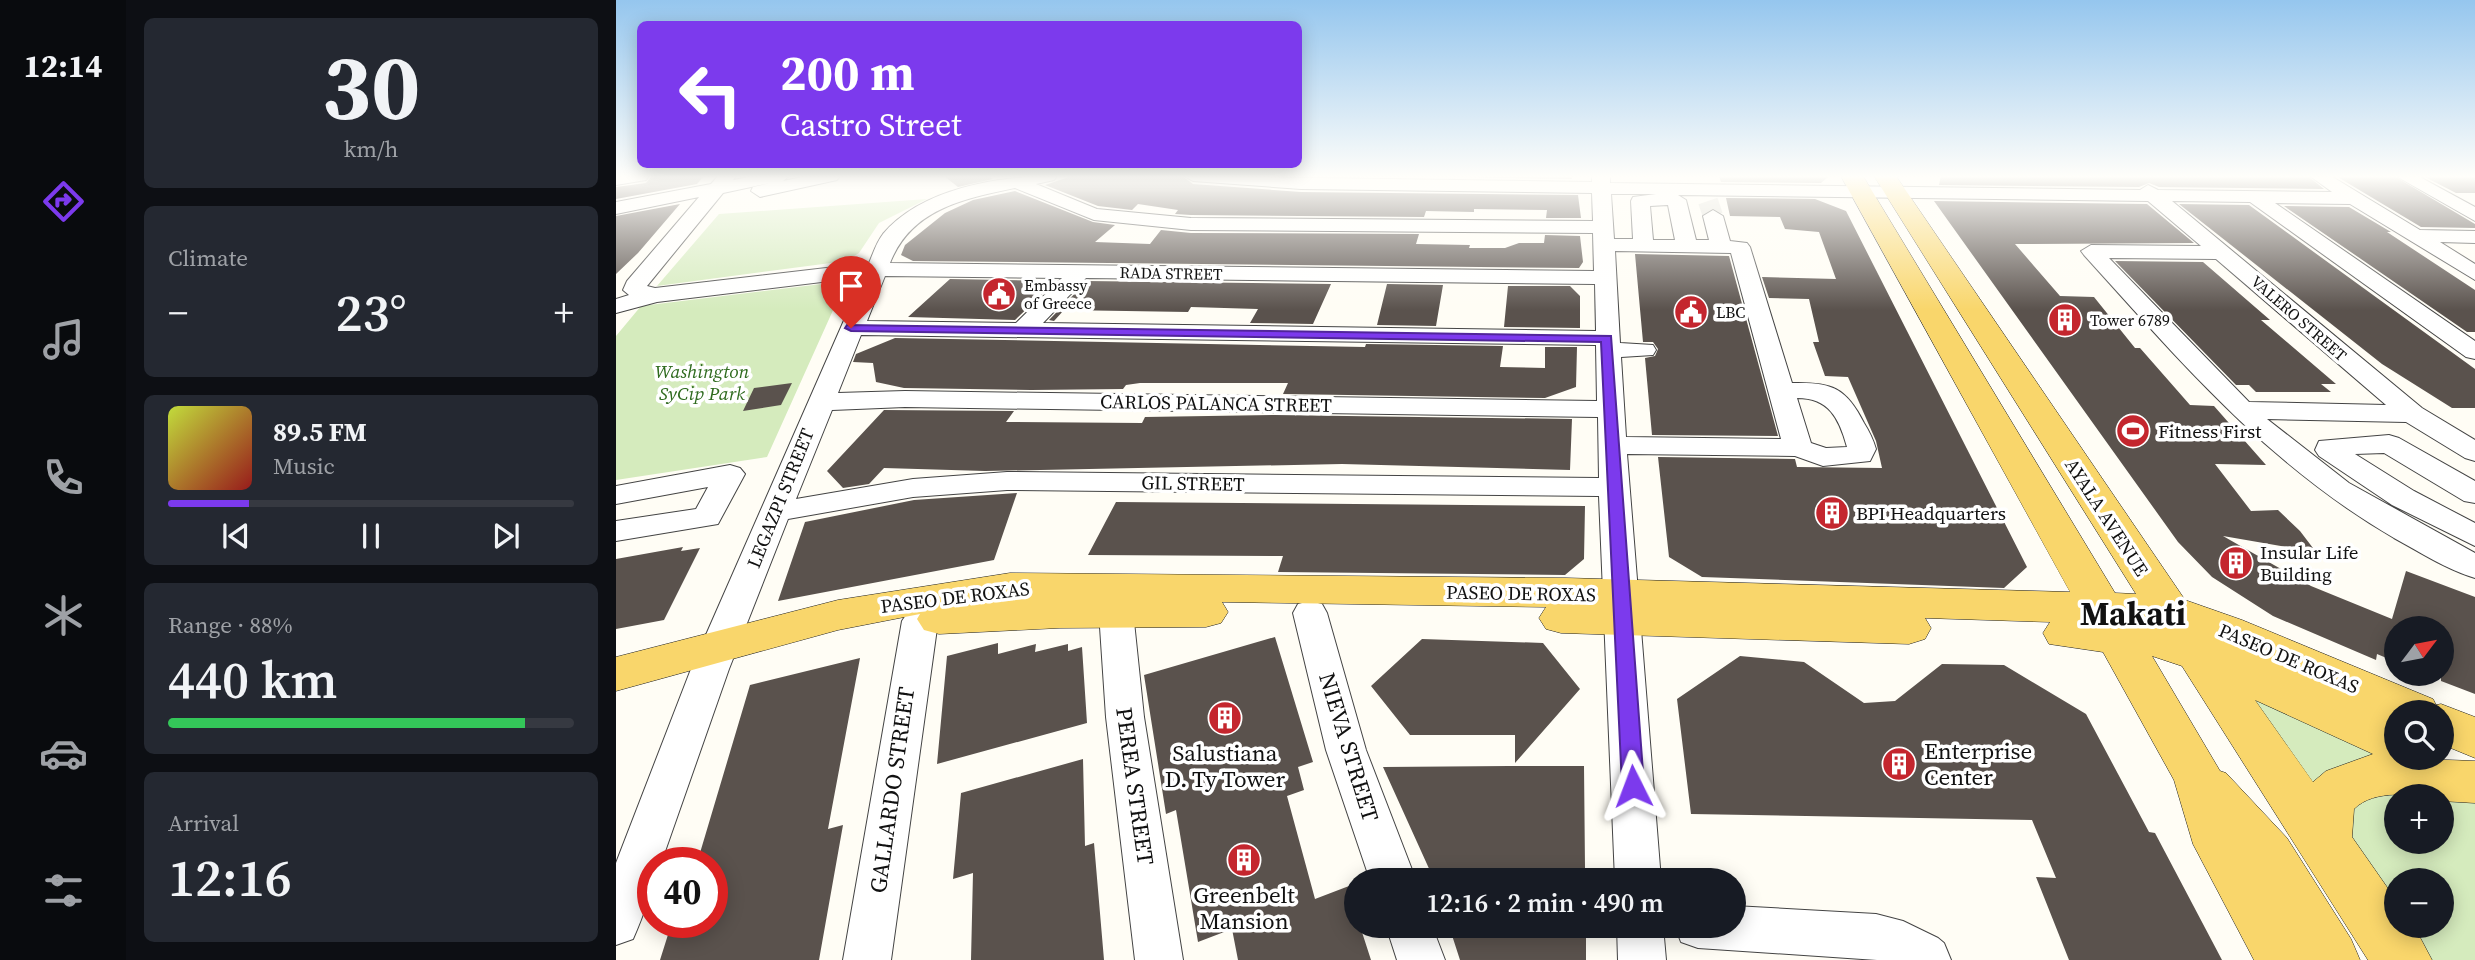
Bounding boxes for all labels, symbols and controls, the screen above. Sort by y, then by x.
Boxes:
text: 30 [322,25,420,149]
text: 200 m [780,39,915,106]
text: 12:14 [24,44,102,88]
icon: left [665,49,756,140]
text: Castro Street [780,103,962,147]
text: km/h [344,133,398,165]
icon: directions [39,177,88,226]
text: Climate [168,242,248,274]
pin [821,256,881,328]
street label: RADA STREET [1119,261,1223,285]
icon: arrive [832,267,870,305]
street label: VALERO STREET [2246,270,2352,366]
place label: Embassy of Greece [1024,274,1092,314]
public building icon: Embassy of Greece [980,275,1018,313]
text: 23° [335,277,407,348]
text: − [168,287,188,339]
text: + [554,287,574,339]
public building icon: LBC [1672,293,1710,331]
place label: LBC [1716,301,1745,323]
building icon: Tower 6789 [2046,301,2084,339]
place label: Tower 6789 [2090,309,2170,331]
icon: music [39,315,88,364]
park label: Washington SyCip Park [655,358,749,406]
street label: CARLOS PALANCA STREET [1100,388,1333,418]
sports icon: Fitness First [2114,412,2152,450]
text: 89.5 FM [273,414,367,450]
place label: Fitness First [2158,418,2262,444]
street label: LEGAZPI STREET [740,424,820,572]
text: Music [273,450,335,482]
icon: phone [39,453,88,502]
street label: AYALA AVENUE [2059,453,2155,581]
street label: GIL STREET [1141,469,1245,497]
building icon: BPI Headquarters [1813,494,1851,532]
place label: BPI Headquarters [1856,500,2006,526]
icon: previous [217,517,255,555]
icon: pause [352,517,390,555]
icon: next [487,517,525,555]
place label: Insular Life Building [2260,539,2359,587]
building icon: Insular Life Building [2217,544,2255,582]
street label: PASEO DE ROXAS [879,575,1031,619]
street label: PASEO DE ROXAS [1446,579,1596,607]
icon: climate [39,591,88,640]
district label: Makati [2080,591,2186,636]
text: Range · 88% [168,609,293,641]
north arrow [2384,616,2454,686]
map controls [2384,616,2454,938]
street label: PASEO DE ROXAS [2215,617,2363,699]
text: 440 km [168,644,337,715]
street label: NIEVA STREET [1311,669,1387,825]
street label: GALLARDO STREET [862,685,922,895]
building icon: Salustiana D. Ty Tower [1206,699,1244,737]
button: search [2384,700,2454,770]
street label: PEREA STREET [1108,705,1162,867]
icon: car [39,729,88,778]
place label: Enterprise Center [1924,735,2032,793]
place label: Salustiana D. Ty Tower [1165,737,1285,795]
building icon: Enterprise Center [1880,745,1918,783]
position arrow [1596,749,1670,823]
button: + [2384,784,2454,854]
text: Arrival [168,807,239,839]
building icon: Greenbelt Mansion [1225,841,1263,879]
text: 12:16 [168,842,292,913]
speed limit sign: 40 [637,847,728,938]
icon: filters [39,866,88,915]
button: − [2384,868,2454,938]
place label: Greenbelt Mansion [1193,879,1295,937]
text: 12:16 · 2 min · 490 m [1426,885,1664,921]

